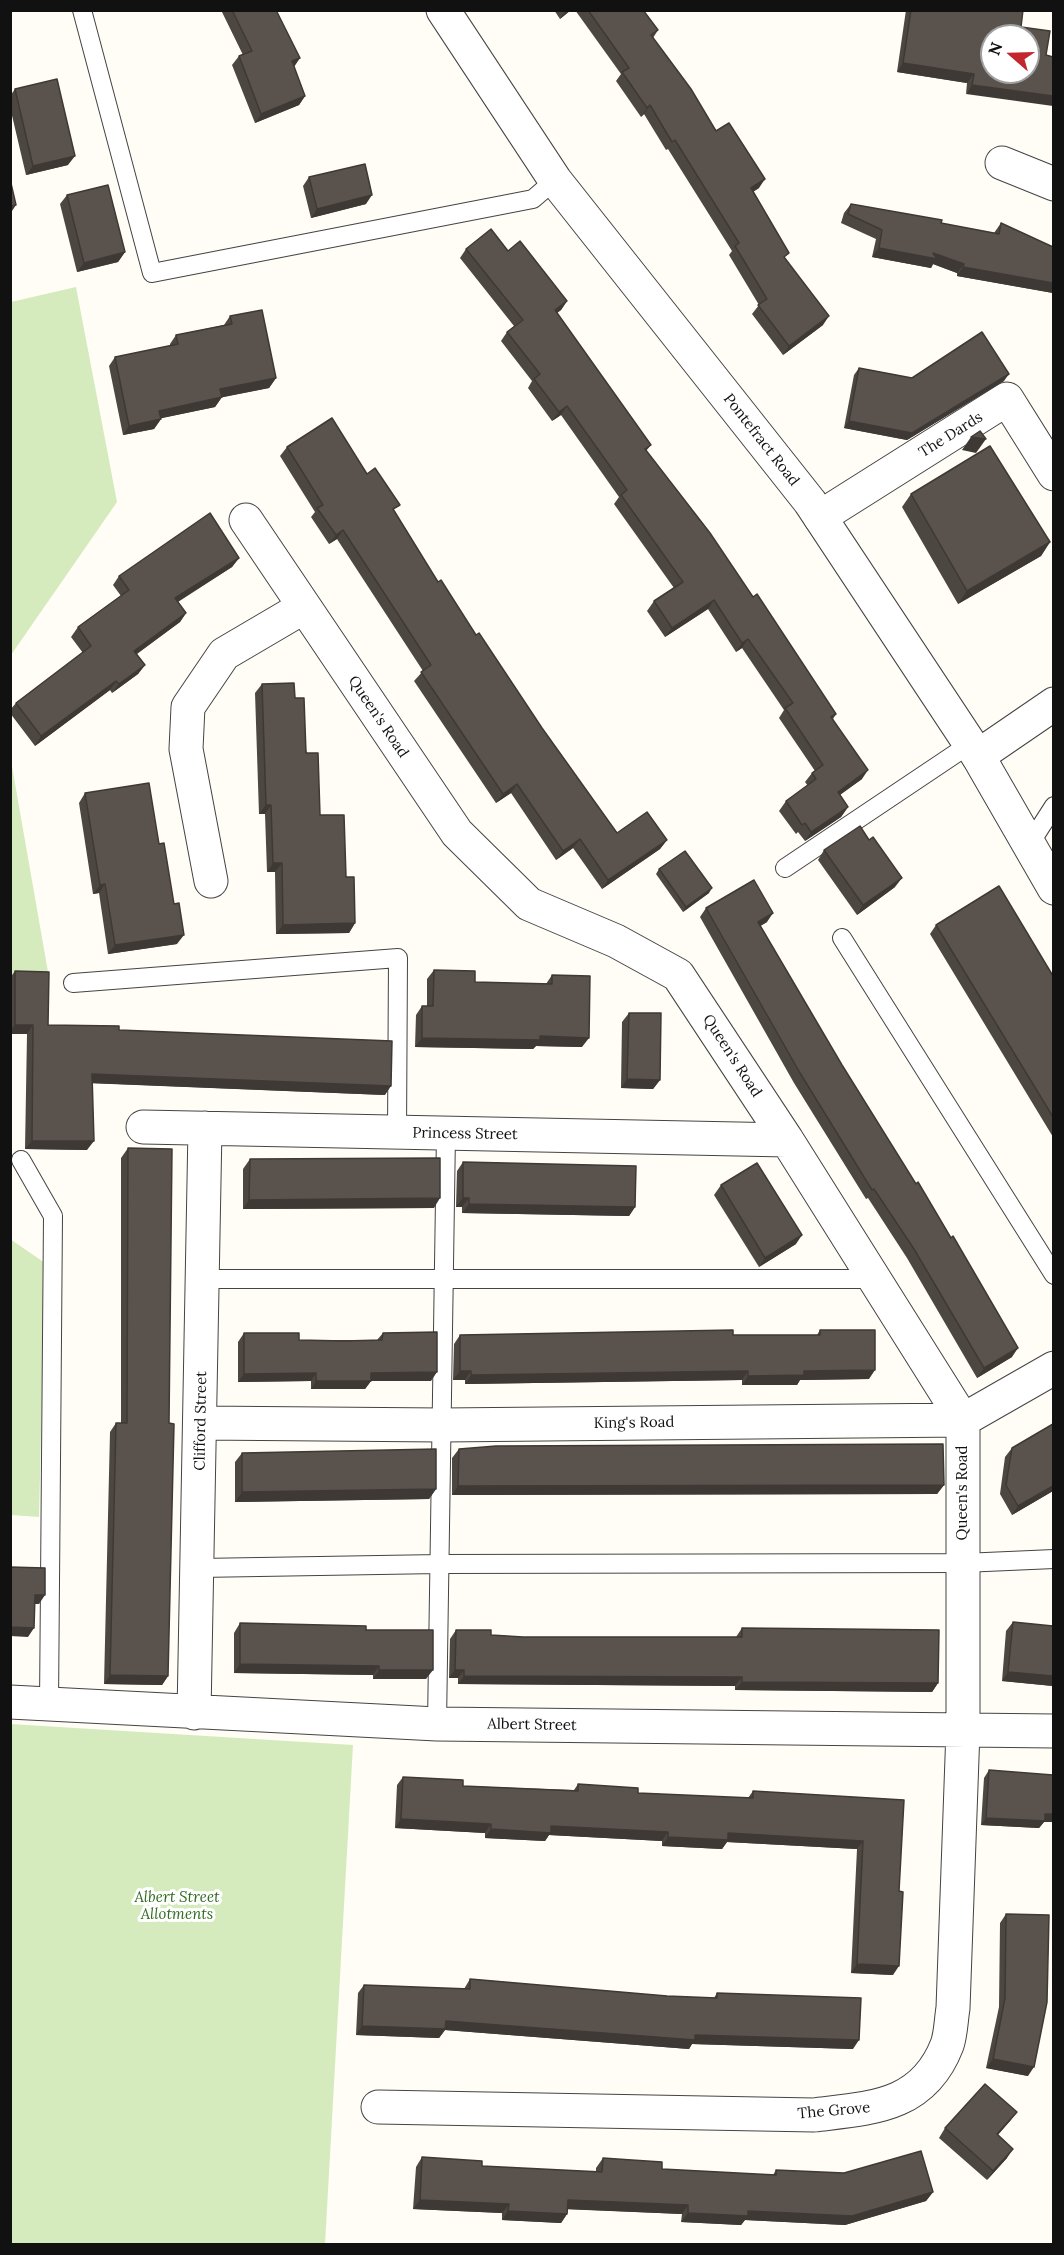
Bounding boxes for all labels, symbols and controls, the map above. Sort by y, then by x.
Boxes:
north arrow [980,24,1040,84]
text: N [983,39,1006,58]
street label: Pontefract Road [719,390,803,490]
street label: The Dards [916,408,986,462]
street label: Queen's Road [344,673,412,761]
street label: Queen's Road [699,1011,765,1101]
street label: Princess Street [412,1124,518,1144]
street label: Clifford Street [191,1371,211,1471]
street label: King's Road [594,1413,674,1433]
street label: Queen's Road [954,1446,972,1540]
street label: Albert Street [487,1715,577,1735]
park label: Albert Street Allotments [134,1889,220,1924]
street label: The Grove [797,2099,871,2123]

